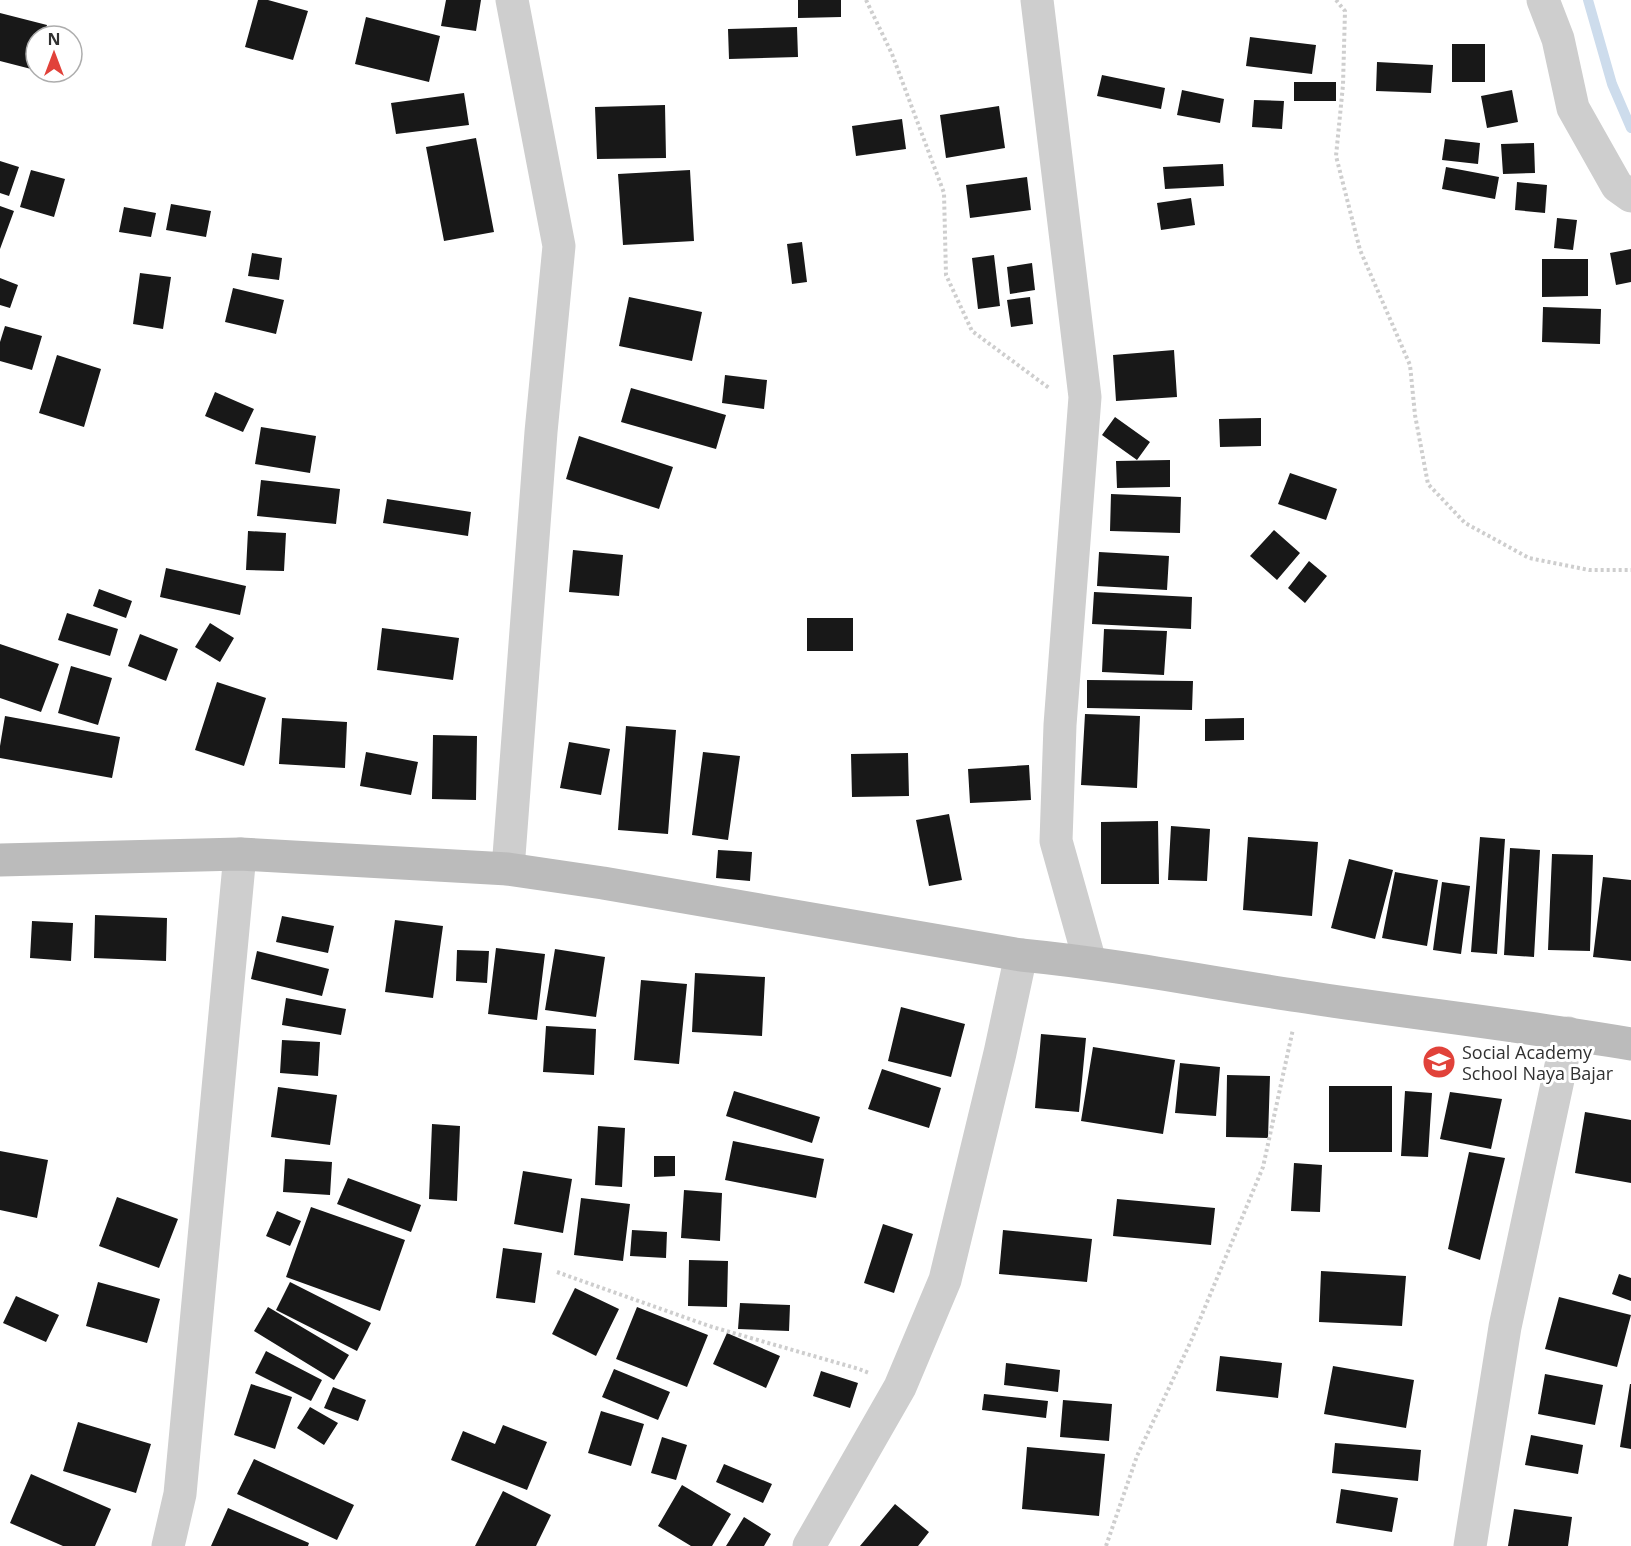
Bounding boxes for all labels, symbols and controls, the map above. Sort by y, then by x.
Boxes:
north arrow [24,24,84,84]
text: N [47,28,61,50]
place label: Social Academy School Naya Bajar [1462,1040,1614,1085]
school or university icon: Social Academy School Naya Bajar [1421,1044,1457,1080]

